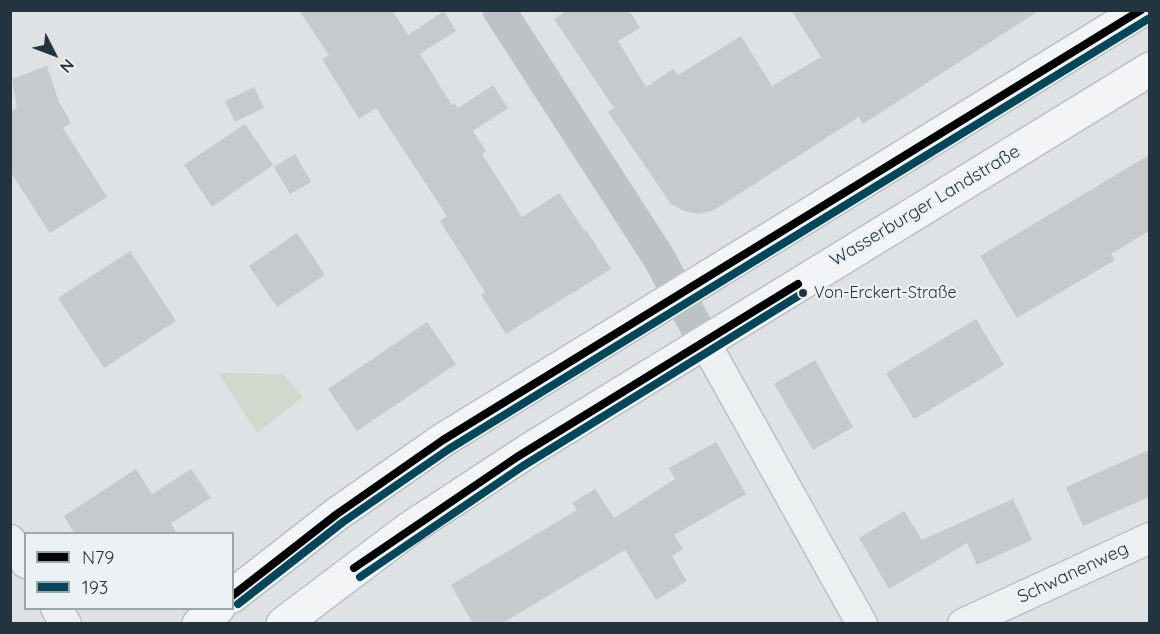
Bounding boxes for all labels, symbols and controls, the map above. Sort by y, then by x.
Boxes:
north arrow [24,24,84,84]
text: N [56,55,79,77]
street label: Wasserburger Landstraße [826,141,1024,271]
place label: Von-Erckert-Straße [814,283,956,303]
marker: Von-Erckert-Straße [797,287,809,299]
legend [24,532,234,610]
street label: Schwanenweg [1014,538,1132,608]
text: N79 [82,546,114,569]
text: 193 [82,576,108,599]

